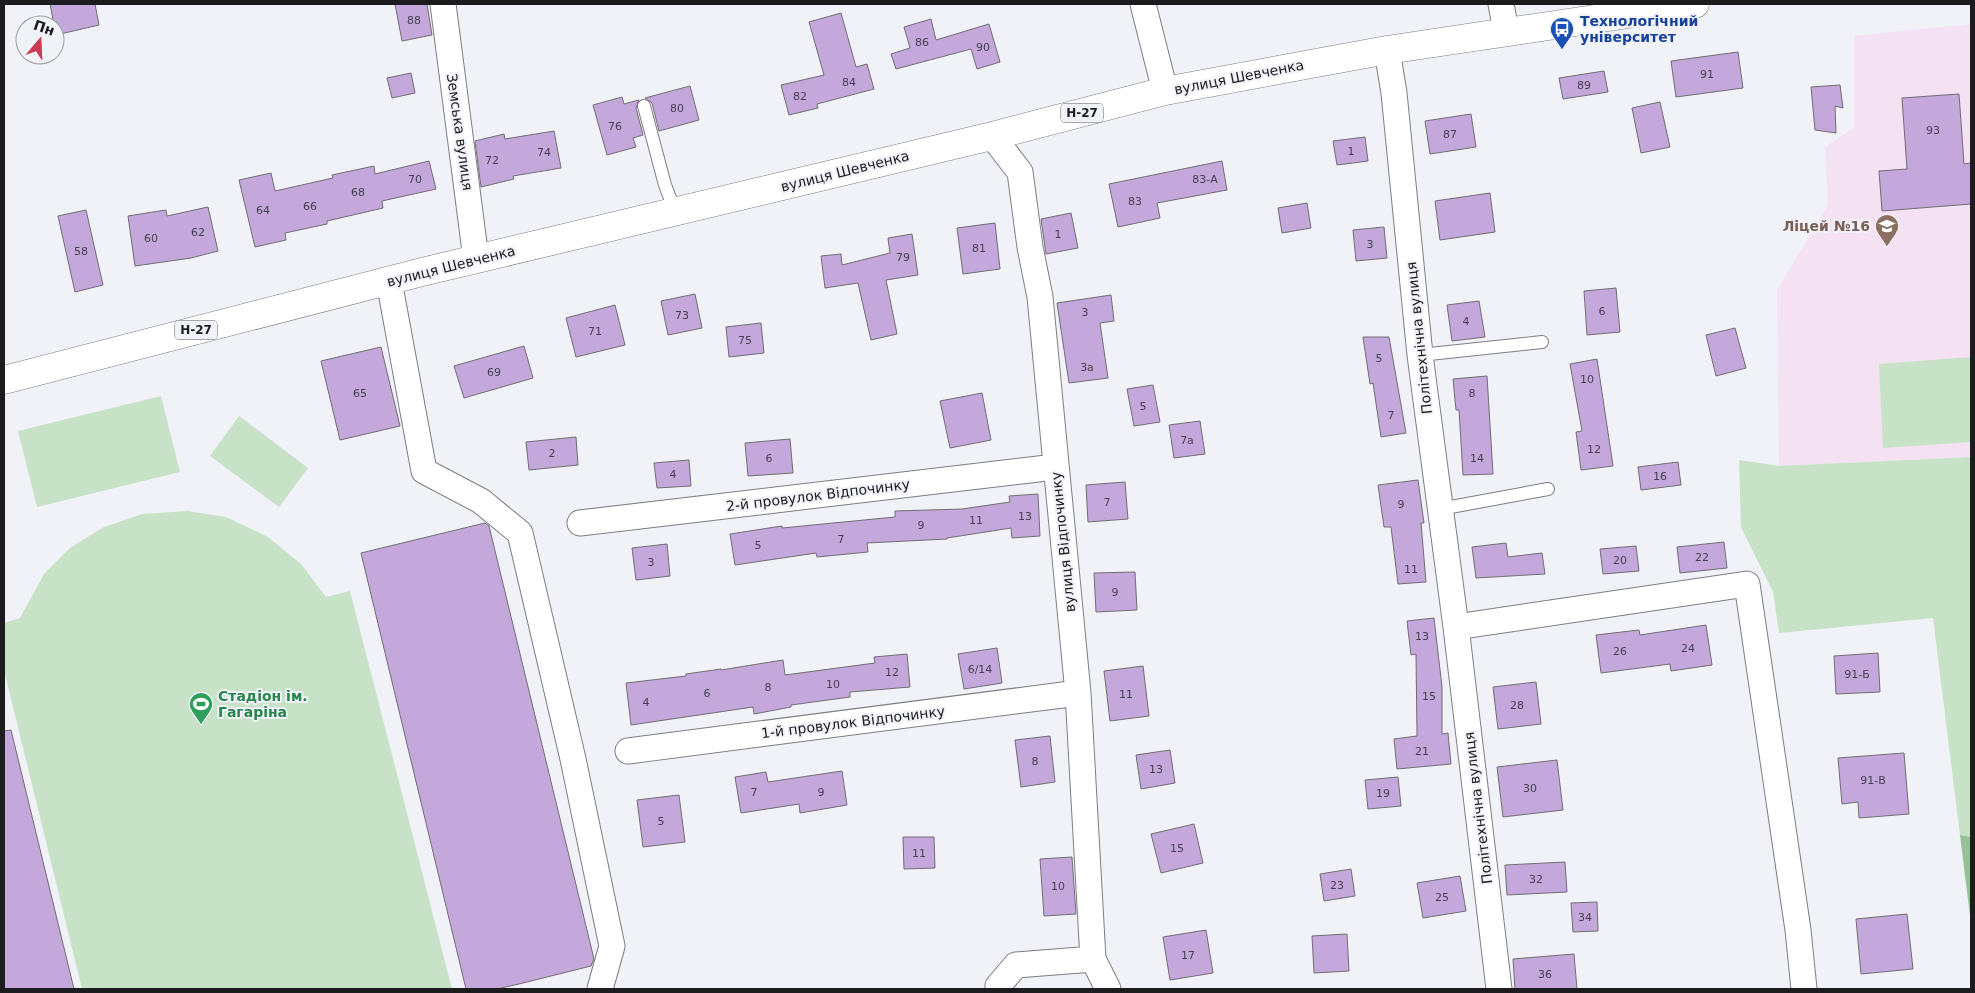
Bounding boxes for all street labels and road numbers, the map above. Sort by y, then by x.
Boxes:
street label: вулиця Шевченка [1173,57,1305,97]
street label: Земська вулиця [444,72,476,192]
road number: Н-27 [1061,104,1103,122]
street label: вулиця Шевченка [779,147,911,195]
street label: вулиця Шевченка [385,242,517,290]
street label: Політехнічна вулиця [1403,261,1435,415]
road number: Н-27 [175,320,217,340]
street label: вулиця Відпочинку [1048,471,1078,613]
street label: 2-й провулок Відпочинку [725,476,911,514]
street label: 1-й провулок Відпочинку [760,703,946,741]
street label: Політехнічна вулиця [1461,731,1495,885]

